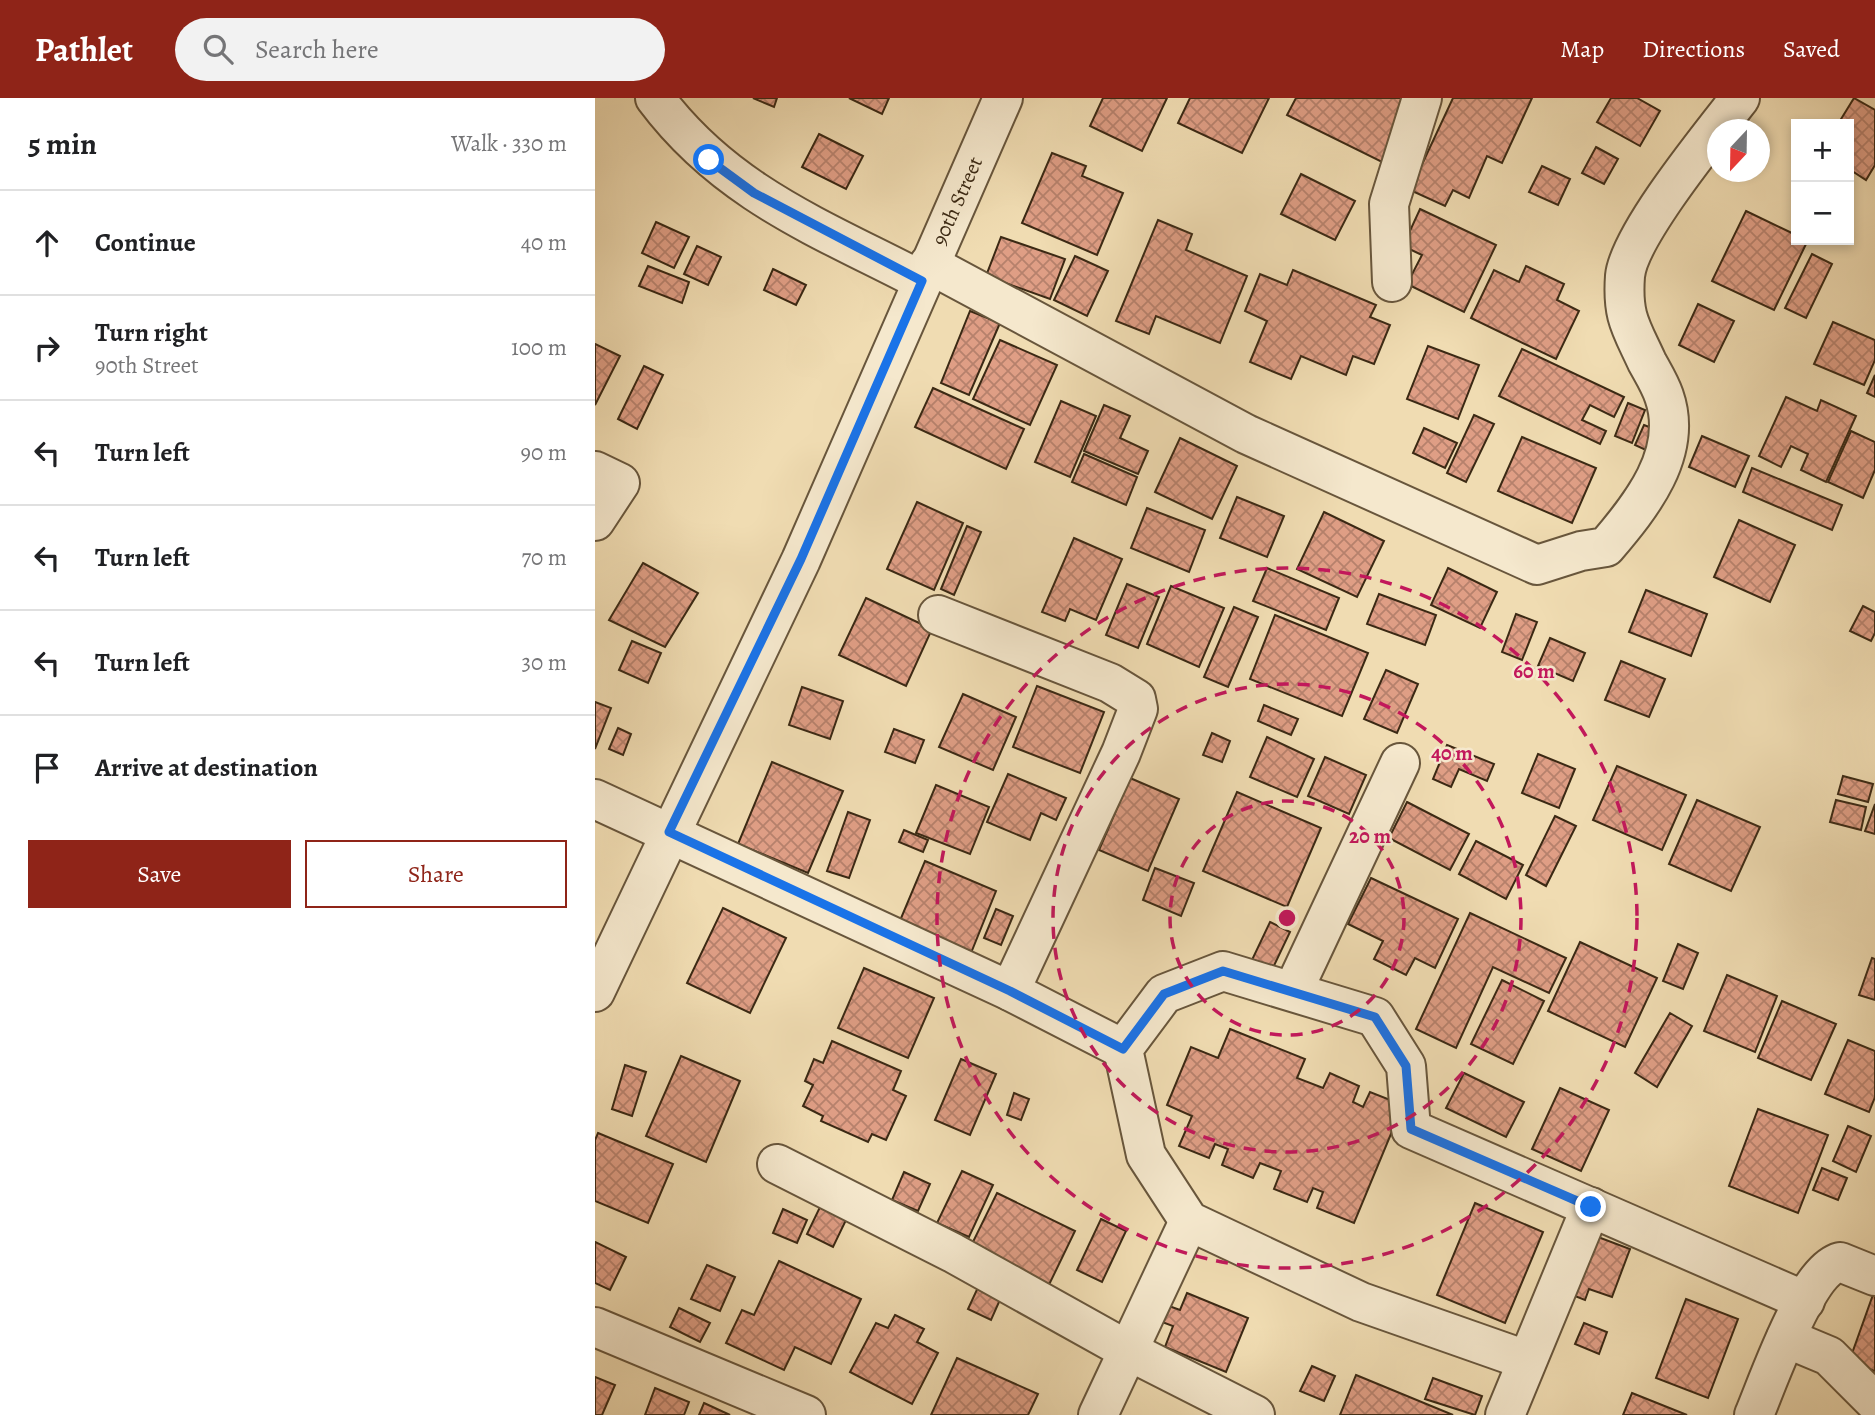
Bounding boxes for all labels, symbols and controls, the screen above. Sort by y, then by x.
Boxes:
search box [175,18,665,81]
text: Pathlet [35,27,133,72]
icon: search [199,30,237,68]
text: Search here [255,32,379,67]
text: Map [1560,33,1604,65]
text: Directions [1642,33,1745,65]
text: Saved [1783,33,1840,65]
north arrow [1707,119,1770,182]
map controls [1791,119,1854,245]
button: + [1791,119,1854,182]
text: 5 min [28,124,97,164]
text: Walk · 330 m [451,128,567,159]
route start [693,144,724,175]
street label: 90th Street [925,152,989,250]
button: − [1791,182,1854,245]
icon: ahead [28,224,66,262]
text: Continue [95,225,196,260]
text: 40 m [521,227,567,258]
text: Turn right [95,315,208,350]
icon: right [28,329,66,367]
text: 100 m [511,332,567,363]
text: 90th Street [95,350,199,381]
icon: left [28,434,66,472]
text: Turn left [95,435,190,470]
text: 90 m [521,437,567,468]
icon: left [28,539,66,577]
text: Turn left [95,540,190,575]
text: 70 m [521,542,567,573]
icon: left [28,644,66,682]
text: Turn left [95,645,190,680]
text: 30 m [521,647,567,678]
text: 60 m [1513,657,1555,685]
text: 40 m [1431,739,1473,767]
icon: arrive [28,749,66,787]
text: Arrive at destination [95,750,318,785]
text: 20 m [1349,822,1391,850]
button: Save [28,840,291,908]
button: Share [305,840,567,908]
centre of rings [1275,906,1299,930]
route end [1575,1191,1606,1222]

